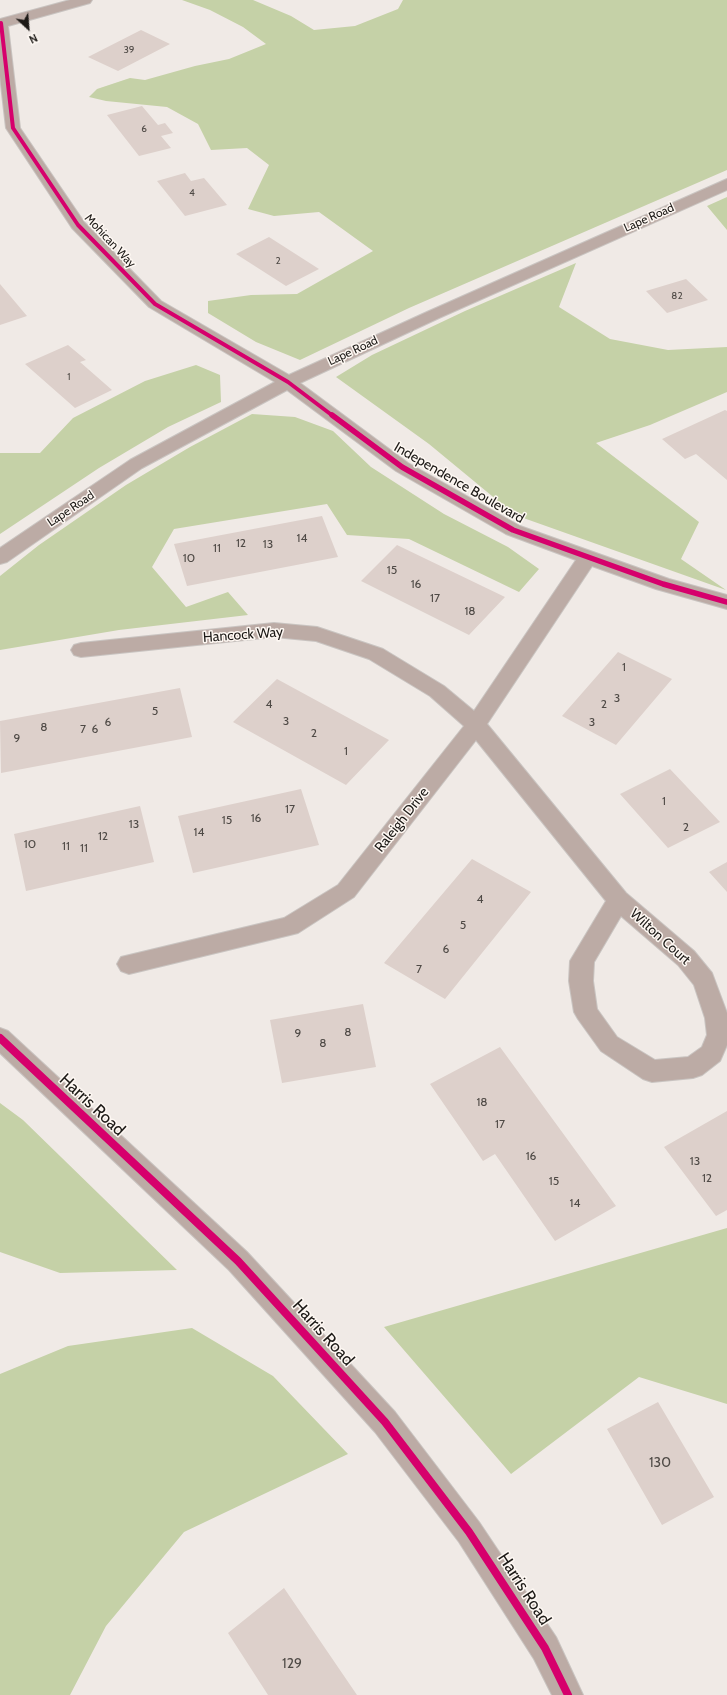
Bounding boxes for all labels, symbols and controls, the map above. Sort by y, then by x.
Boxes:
north arrow [8,8,48,48]
text: N [27,31,40,47]
house number: 39 [123,44,135,56]
house number: 6 [141,123,147,135]
house number: 4 [189,187,195,199]
street label: Lape Road [622,201,676,235]
street label: Mohican Way [81,211,139,271]
house number: 2 [275,255,281,267]
house number: 82 [671,290,683,302]
street label: Lape Road [326,333,380,369]
house number: 1 [67,371,71,383]
street label: Independence Boulevard [391,439,527,527]
street label: Lape Road [45,488,97,530]
house number: 14 [297,531,307,545]
house number: 12 [236,536,246,550]
house number: 13 [263,537,273,551]
house number: 11 [213,541,221,555]
house number: 10 [183,551,195,565]
house number: 15 [387,563,397,577]
house number: 16 [411,577,421,591]
house number: 17 [430,591,440,605]
house number: 18 [464,604,476,618]
street label: Hancock Way [202,624,284,646]
house number: 1 [622,660,626,674]
house number: 3 [614,691,620,705]
house number: 4 [266,697,272,711]
house number: 2 [601,697,607,711]
house number: 5 [152,704,158,718]
house number: 3 [283,714,289,728]
house number: 6 [105,715,111,729]
house number: 3 [589,715,595,729]
house number: 8 [40,720,48,734]
house number: 7 [80,722,86,736]
house number: 6 [92,722,98,736]
house number: 2 [311,726,317,740]
house number: 9 [14,731,20,745]
house number: 1 [344,744,348,758]
street label: Raleigh Drive [372,784,432,856]
house number: 1 [662,794,666,808]
house number: 17 [285,802,295,816]
house number: 16 [251,811,261,825]
house number: 15 [222,813,232,827]
house number: 13 [129,817,139,831]
house number: 2 [683,820,689,834]
house number: 14 [194,825,204,839]
house number: 12 [98,829,108,843]
house number: 10 [24,837,36,851]
house number: 11 [62,839,70,853]
house number: 11 [80,841,88,855]
house number: 4 [477,892,483,906]
street label: Wilton Court [626,906,694,968]
house number: 5 [460,918,466,932]
house number: 6 [443,942,449,956]
house number: 7 [416,962,422,976]
house number: 8 [344,1025,352,1039]
house number: 9 [295,1026,301,1040]
house number: 8 [319,1036,327,1050]
street label: Harris Road [55,1070,129,1140]
house number: 18 [476,1095,488,1109]
house number: 17 [495,1117,505,1131]
house number: 16 [526,1149,536,1163]
house number: 13 [690,1154,700,1168]
house number: 12 [702,1171,712,1185]
house number: 15 [549,1174,559,1188]
house number: 14 [570,1196,580,1210]
street label: Harris Road [288,1296,358,1370]
house number: 130 [649,1455,671,1471]
street label: Harris Road [493,1549,555,1629]
house number: 129 [282,1656,302,1672]

